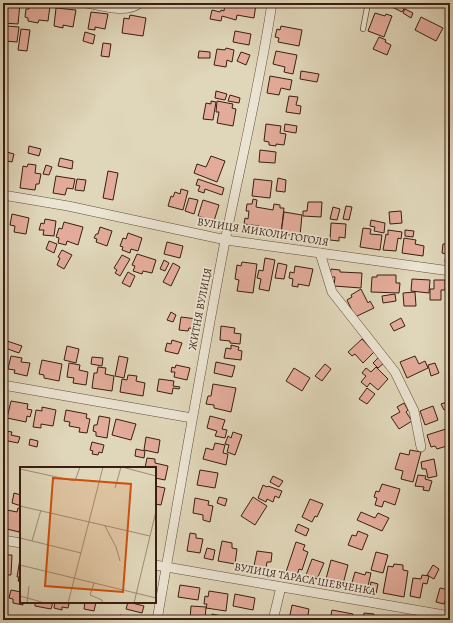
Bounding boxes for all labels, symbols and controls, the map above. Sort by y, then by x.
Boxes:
street label: ВУЛИЦЯ МИКОЛИ ГОГОЛЯ [196,214,330,250]
street label: ЖИТНЯ ВУЛИЦЯ [185,266,215,352]
inset map [20,467,156,603]
street label: ВУЛИЦЯ ТАРАСА ШЕВЧЕНКА [233,559,378,599]

